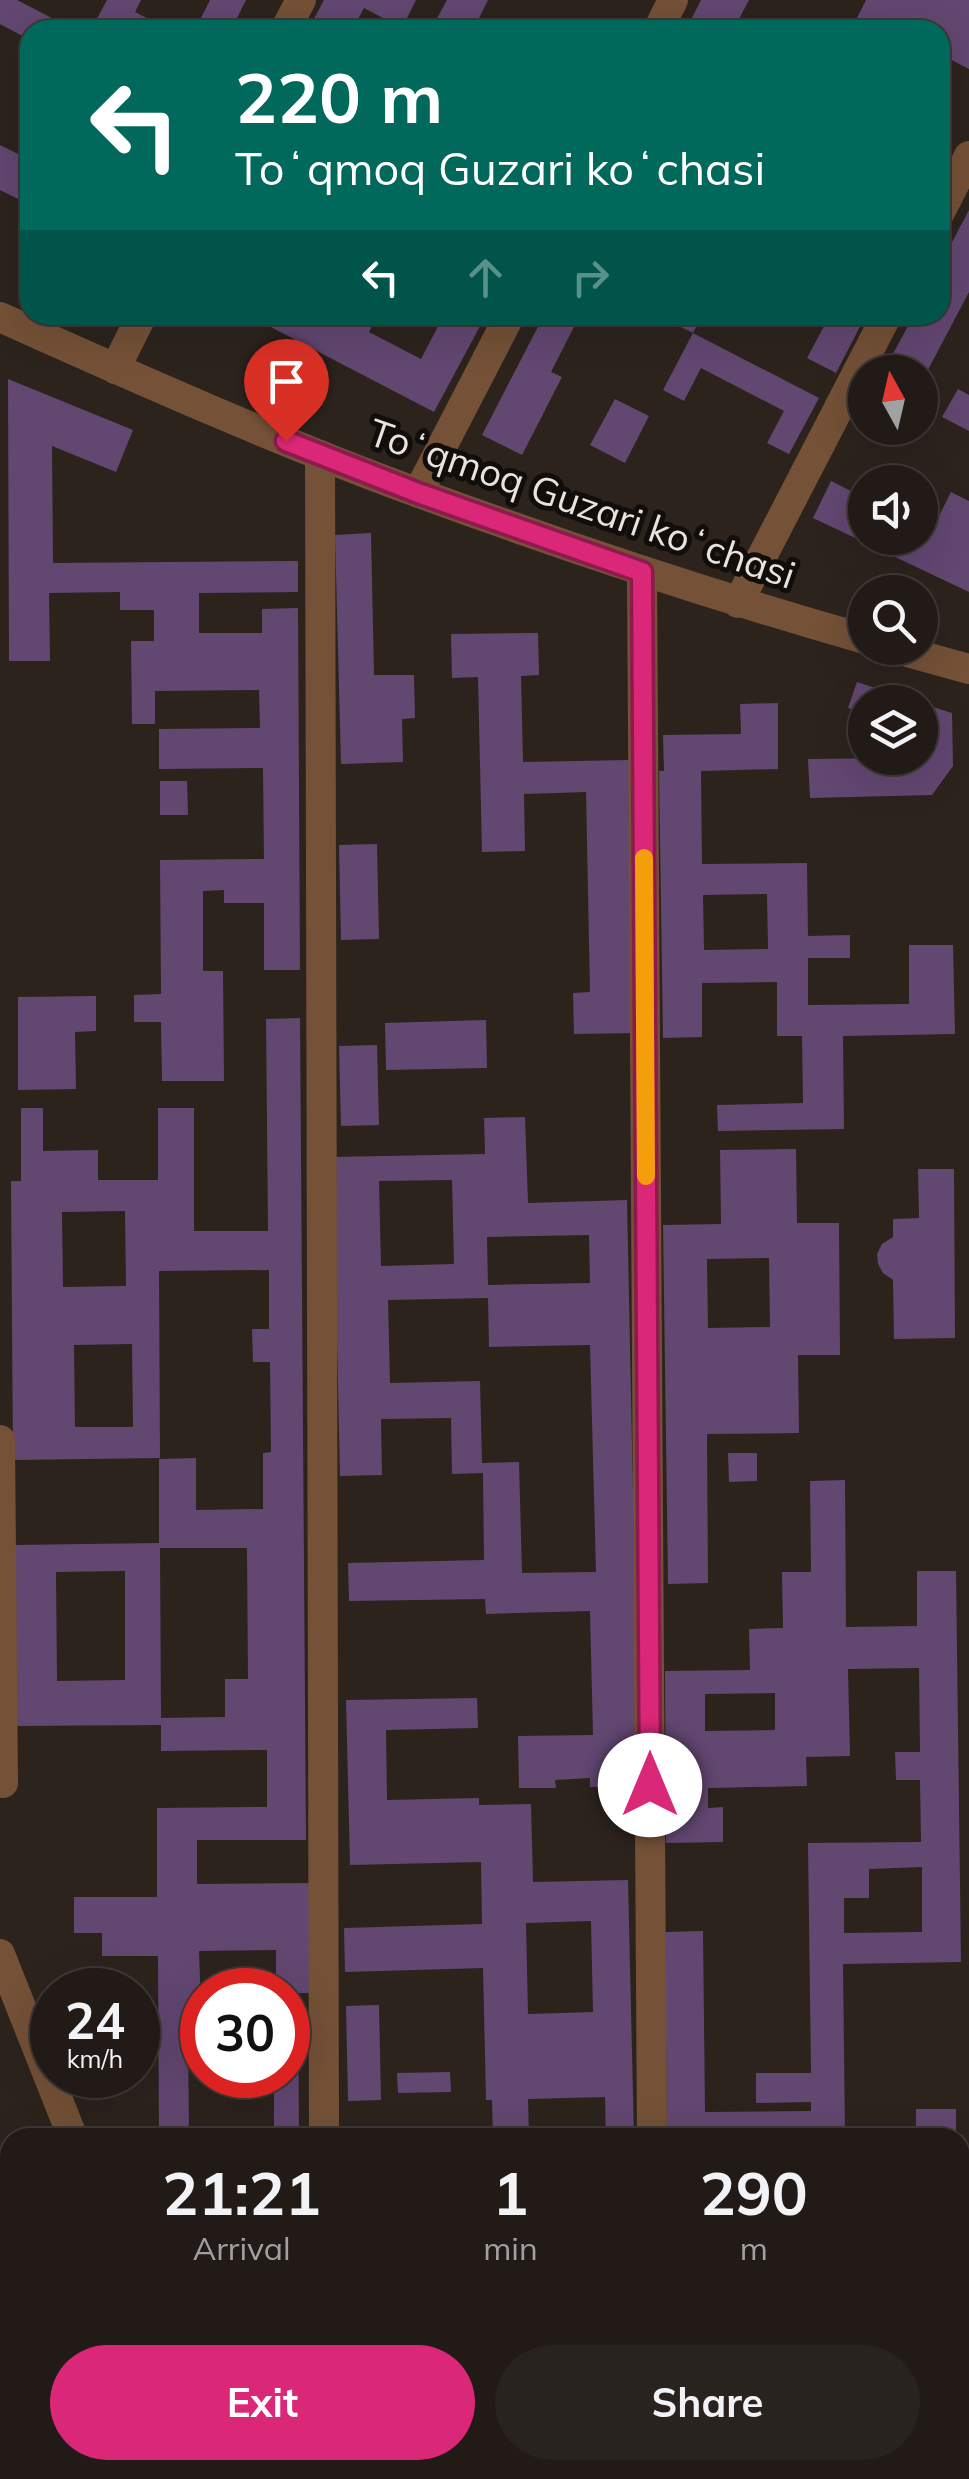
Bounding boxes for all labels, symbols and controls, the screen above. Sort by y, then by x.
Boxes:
text: 220 m [235,53,443,141]
icon: left [70,60,200,190]
text: Toʻqmoq Guzari koʻchasi [235,140,765,196]
icon: left [353,250,408,305]
icon: ahead [458,250,513,305]
icon: right [563,250,618,305]
pin [244,339,329,442]
icon: arrive [259,354,314,409]
north arrow [848,355,938,445]
map controls [848,355,938,775]
street label: Toʻqmoq Guzari koʻchasi [363,407,802,599]
button: sound [848,465,938,555]
button: search [848,575,938,665]
button: layers [848,685,938,775]
position arrow [598,1733,702,1837]
speed limit sign: 30 [180,1968,310,2098]
text: 24 [65,1989,125,2052]
text: km/h [67,2043,123,2074]
text: 21:21 [162,2155,321,2230]
text: 1 [492,2155,528,2230]
text: 290 [700,2155,808,2230]
text: Arrival [193,2228,291,2268]
text: min [483,2228,538,2268]
text: m [740,2228,768,2268]
button: Exit [50,2345,475,2460]
button: Share [495,2345,920,2460]

